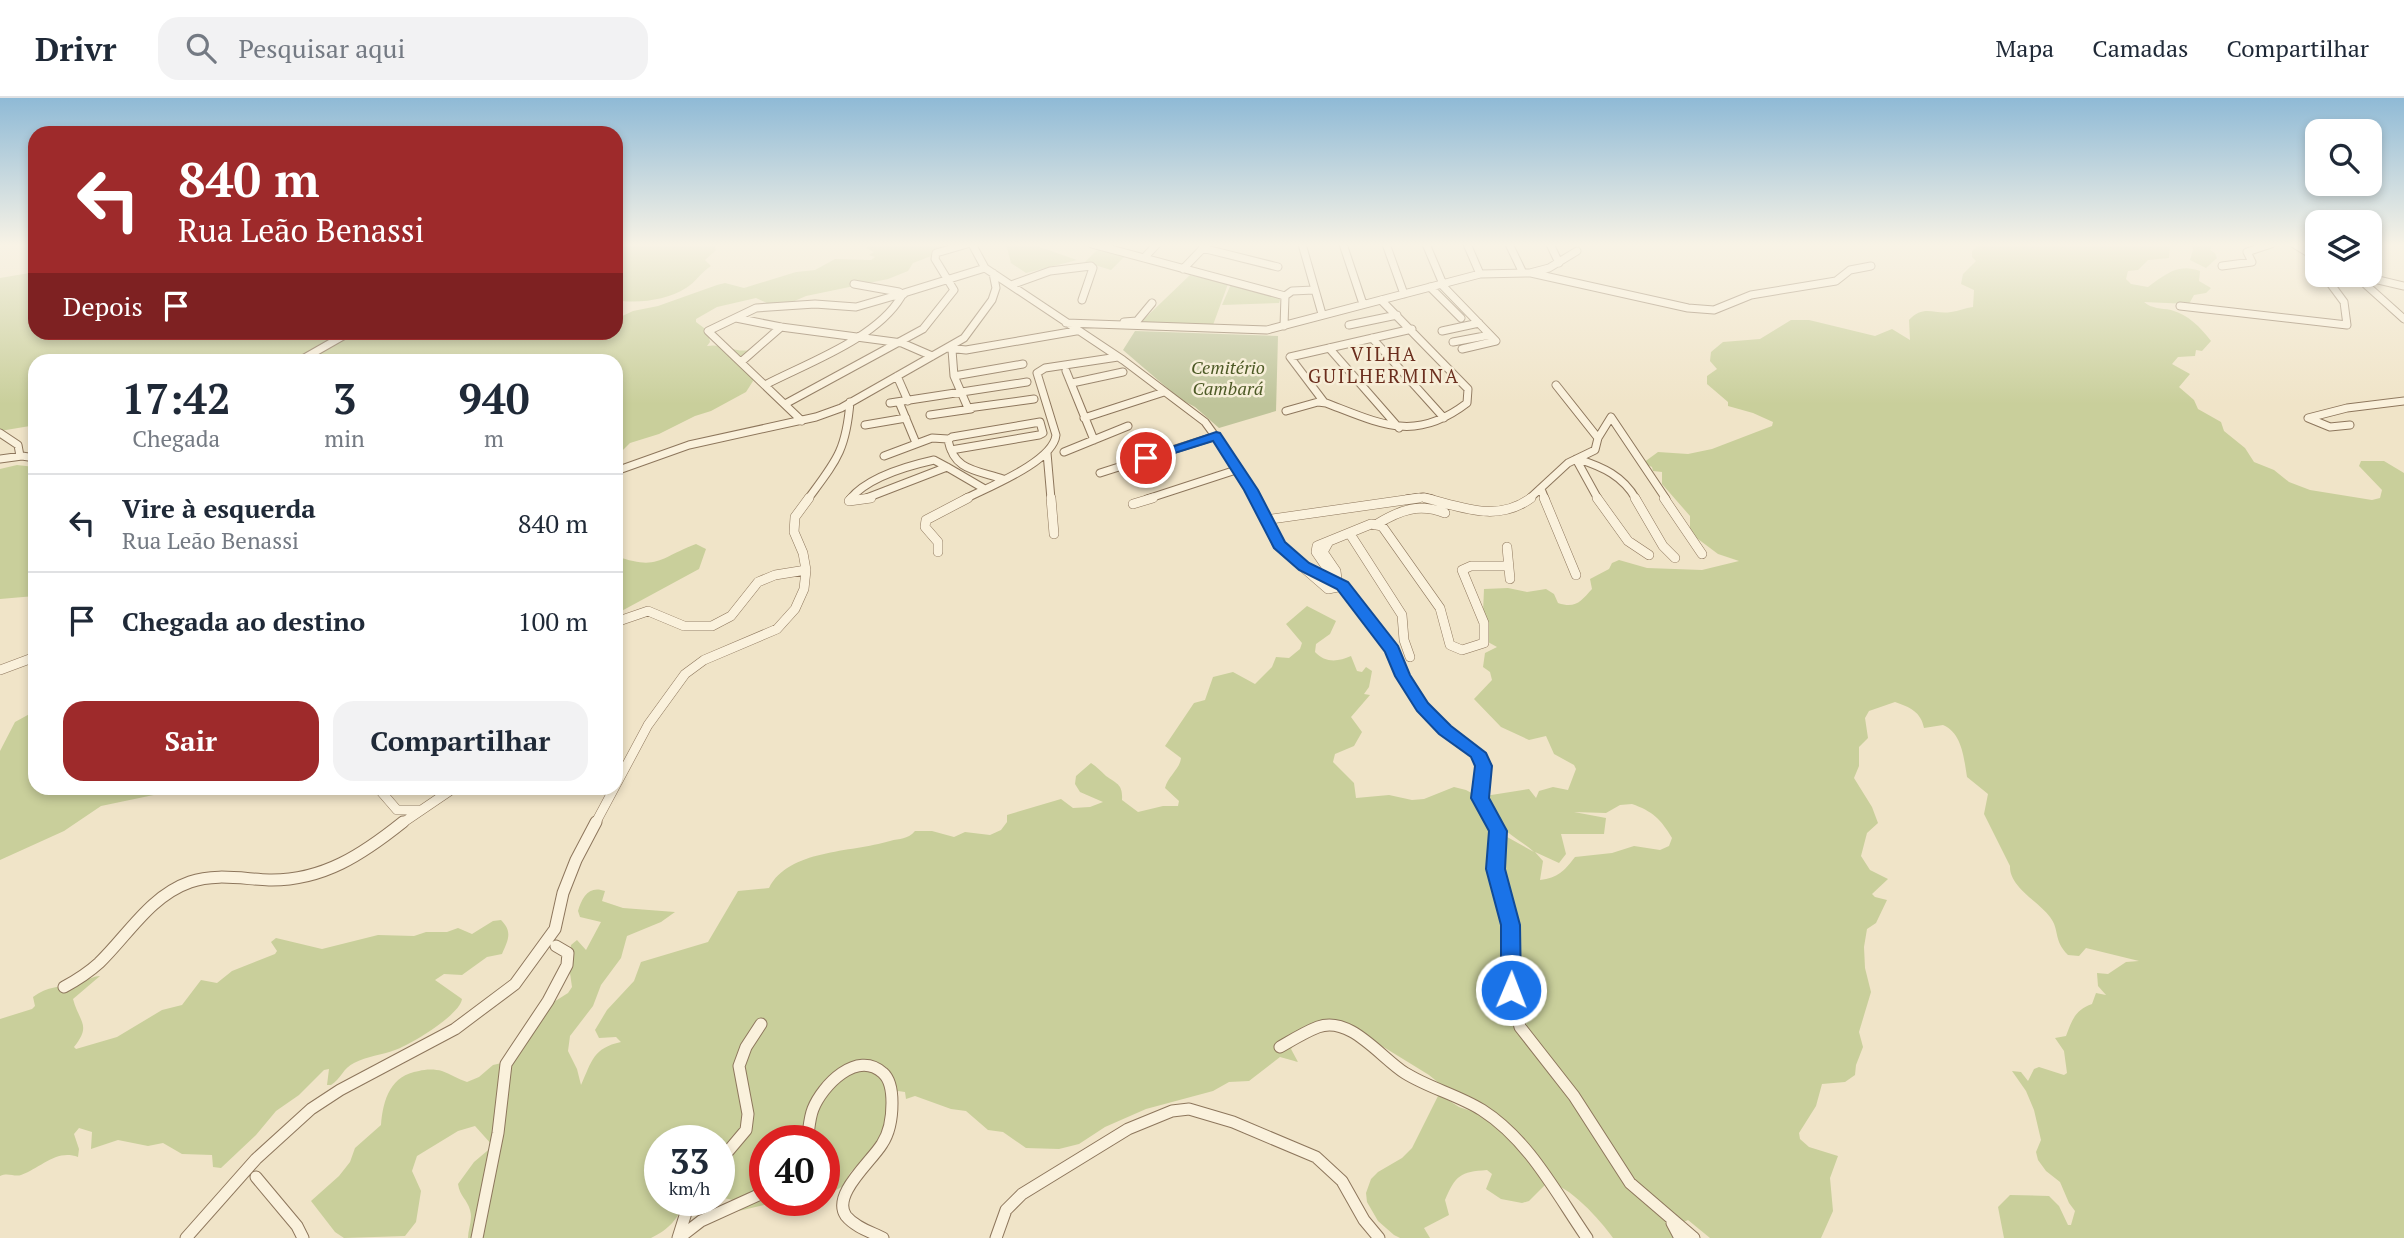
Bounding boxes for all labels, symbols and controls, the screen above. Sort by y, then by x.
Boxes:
search box [158,17,648,80]
text: Drivr [35,27,116,70]
icon: search [182,29,220,67]
text: Pesquisar aqui [238,31,405,65]
text: Mapa [1996,32,2054,64]
text: Camadas [2092,32,2188,64]
text: Compartilhar [2226,32,2369,64]
map controls [2305,119,2382,287]
button: search [2305,119,2382,196]
text: 840 m [178,146,320,211]
icon: left [63,154,154,245]
text: Rua Leão Benassi [178,209,424,251]
button: layers [2305,210,2382,287]
icon: arrive [157,287,195,325]
text: Depois [63,289,143,323]
district label: VILHA GUILHERMINA [1308,341,1460,388]
park label: Cemitério Cambará [1191,355,1265,400]
text: 17:42 [122,370,231,426]
text: 3 [333,370,356,426]
text: 940 [458,370,529,426]
text: Chegada [132,423,220,454]
text: min [324,423,365,454]
text: m [484,423,504,454]
pin [1116,428,1176,488]
icon: arrive [1127,439,1165,477]
text: Vire à esquerda [122,491,316,525]
icon: left [63,504,101,542]
text: 840 m [518,506,588,540]
text: Rua Leão Benassi [122,525,299,556]
icon: arrive [63,602,101,640]
text: Chegada ao destino [122,604,365,638]
text: 100 m [518,604,588,638]
button: Sair [63,701,319,781]
button: Compartilhar [333,701,588,781]
position arrow [1474,953,1548,1027]
speed limit sign: 40 [749,1125,840,1216]
text: 33 [670,1138,709,1184]
text: km/h [669,1176,710,1200]

